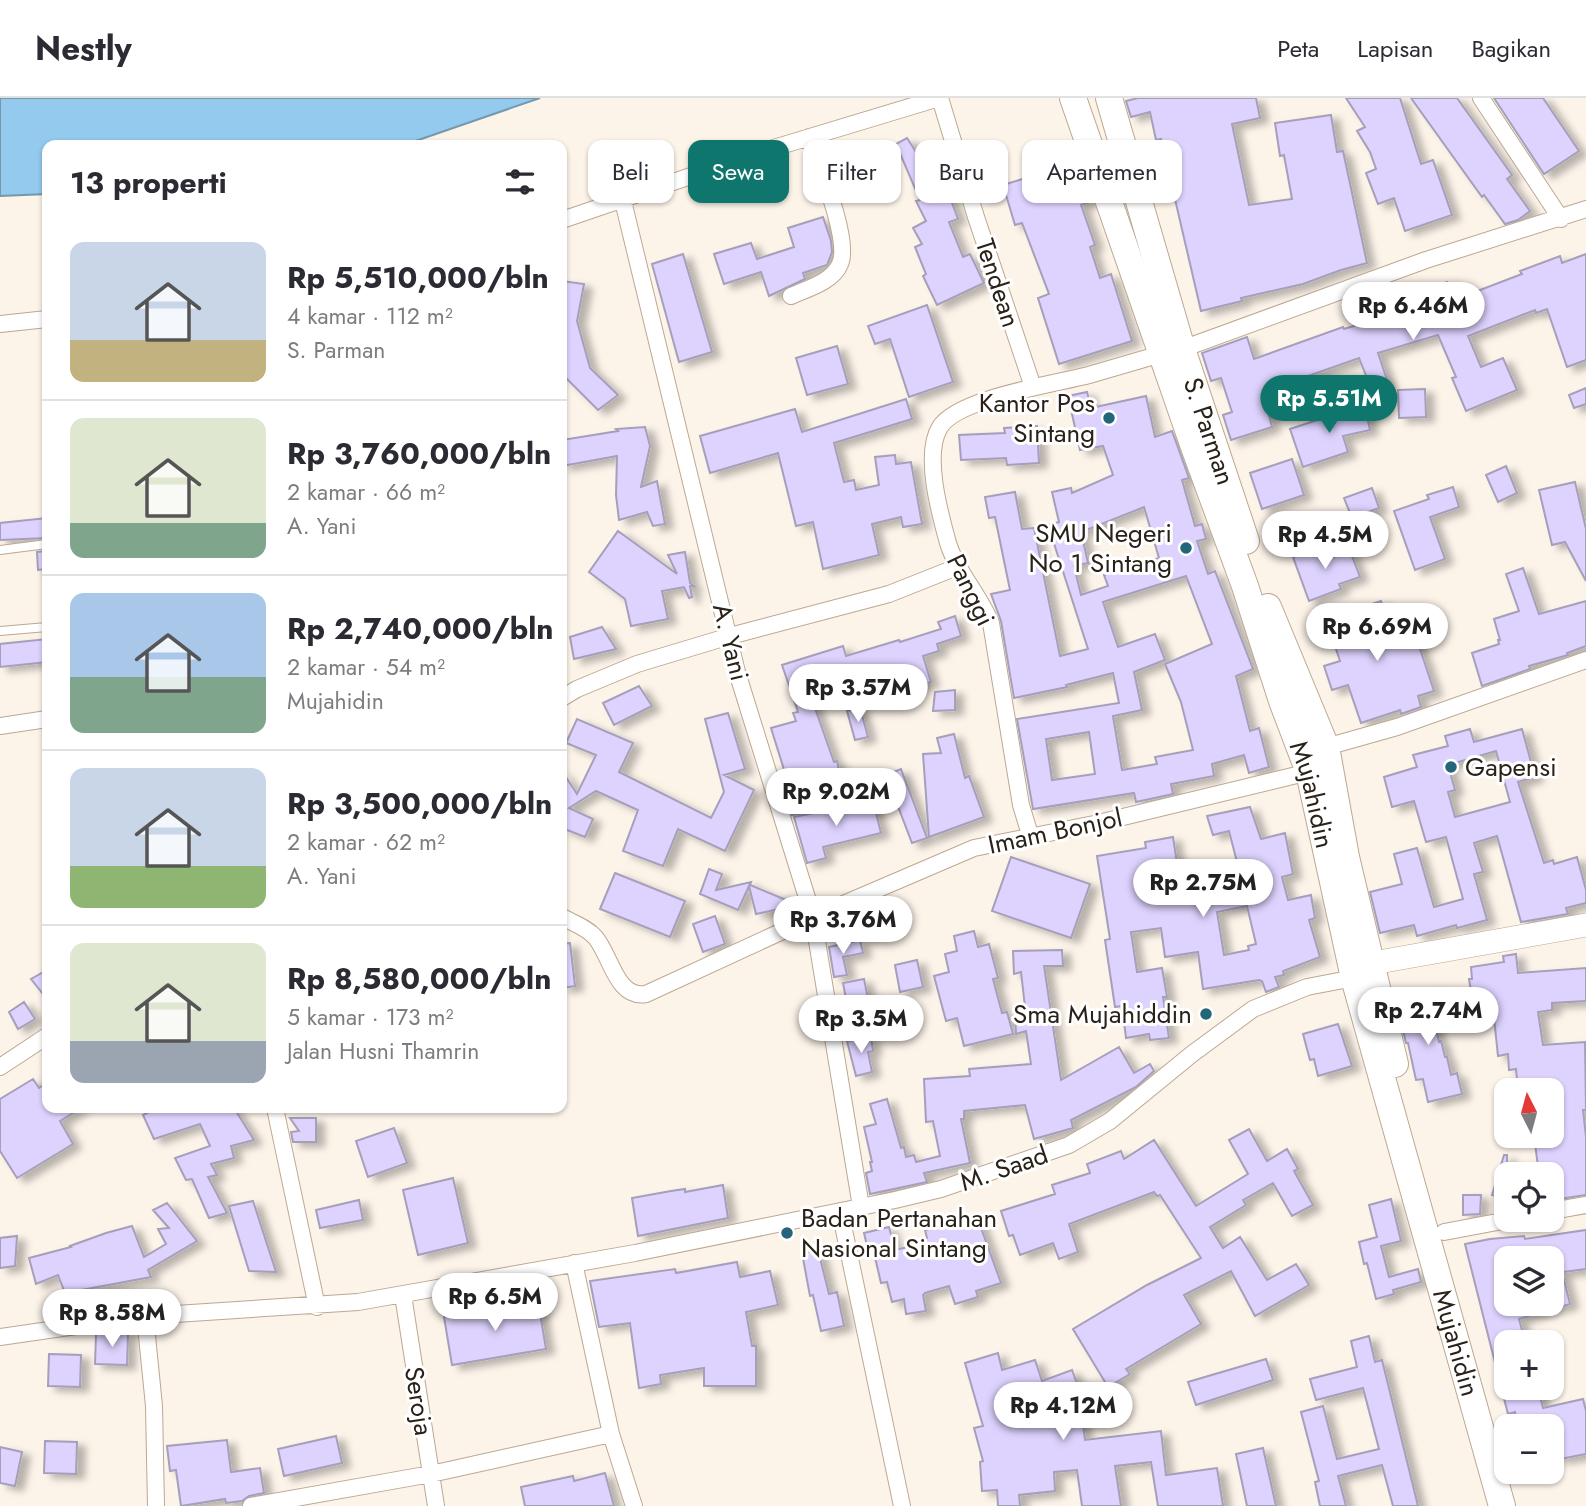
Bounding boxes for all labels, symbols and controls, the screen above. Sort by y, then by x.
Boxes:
text: Nestly [35,25,132,72]
text: Peta [1277,31,1319,66]
text: Lapisan [1357,31,1433,66]
text: Bagikan [1471,31,1551,66]
chip: Beli [588,140,674,203]
chip: Sewa [688,140,789,203]
chip: Filter [803,140,901,203]
chip: Baru [915,140,1008,203]
chip: Apartemen [1022,140,1182,203]
text: 13 properti [70,161,227,204]
icon: filters [501,163,539,201]
street label: Tendean [966,234,1030,332]
text: Rp 5,510,000/bln [287,256,549,299]
icon: home [126,270,210,354]
pin: Rp 6.46M [1341,282,1485,342]
text: Rp 6.46M [1358,288,1468,322]
text: 4 kamar · 112 m² [287,299,453,333]
text: S. Parman [287,333,385,367]
street label: S. Parman [1174,372,1245,490]
pin: Rp 5.51M [1257,376,1401,435]
text: Rp 5.51M [1276,381,1382,415]
place label: Kantor Pos Sintang [979,384,1095,452]
marker: Kantor Pos Sintang [1101,410,1117,426]
text: Rp 3,760,000/bln [287,432,551,475]
icon: home [126,446,210,530]
text: 2 kamar · 66 m² [287,475,445,509]
text: A. Yani [287,509,356,543]
pin: Rp 4.5M [1260,512,1390,571]
place label: SMU Negeri No 1 Sintang [1028,514,1172,582]
text: Rp 4.5M [1278,517,1372,551]
marker: SMU Negeri No 1 Sintang [1178,540,1194,556]
street label: Panggi [937,548,1005,632]
street label: A. Yani [703,599,759,685]
pin: Rp 6.69M [1305,603,1449,663]
text: Rp 2,740,000/bln [287,607,554,650]
text: Rp 6.69M [1322,609,1432,643]
icon: home [126,621,210,705]
text: 2 kamar · 54 m² [287,650,445,684]
pin: Rp 3.57M [786,664,930,724]
text: Rp 3.57M [805,670,911,704]
text: Mujahidin [287,684,384,718]
street label: Mujahidin [1280,735,1344,852]
place label: Gapensi [1465,748,1557,786]
marker: Gapensi [1443,759,1459,775]
pin: Rp 9.02M [764,768,908,828]
text: Rp 9.02M [782,774,890,808]
text: Rp 3,500,000/bln [287,782,552,825]
icon: home [126,796,210,880]
street label: Imam Bonjol [984,798,1126,864]
text: 2 kamar · 62 m² [287,825,445,859]
text: A. Yani [287,859,356,893]
pin: Rp 2.75M [1131,860,1275,919]
text: Rp 2.75M [1149,865,1257,899]
pin: Rp 3.76M [771,896,915,956]
text: Rp 3.76M [789,902,897,936]
text: Rp 8,580,000/bln [287,957,551,1000]
icon: home [126,971,210,1055]
pin: Rp 2.74M [1356,988,1500,1047]
text: Rp 2.74M [1374,993,1482,1027]
place label: Sma Mujahiddin [1013,995,1192,1033]
pin: Rp 3.5M [796,996,926,1055]
text: 5 kamar · 173 m² [287,1000,453,1034]
text: Rp 3.5M [815,1001,907,1035]
marker: Sma Mujahiddin [1198,1006,1214,1022]
text: Jalan Husni Thamrin [287,1034,479,1068]
north arrow [1494,1078,1564,1148]
map controls [1494,1078,1564,1484]
street label: M. Saad [955,1135,1053,1201]
button: locate [1494,1162,1564,1232]
place label: Badan Pertanahan Nasional Sintang [801,1199,997,1267]
marker: Badan Pertanahan Nasional Sintang [779,1225,795,1241]
button: layers [1494,1246,1564,1316]
pin: Rp 6.5M [430,1274,560,1333]
text: Rp 6.5M [448,1279,542,1313]
street label: Mujahidin [1423,1285,1489,1401]
pin: Rp 8.58M [40,1290,184,1349]
text: Rp 8.58M [58,1295,166,1329]
button: + [1494,1330,1564,1400]
street label: Seroja [395,1364,443,1438]
pin: Rp 4.12M [991,1382,1135,1442]
text: Rp 4.12M [1010,1388,1116,1422]
button: − [1494,1414,1564,1484]

